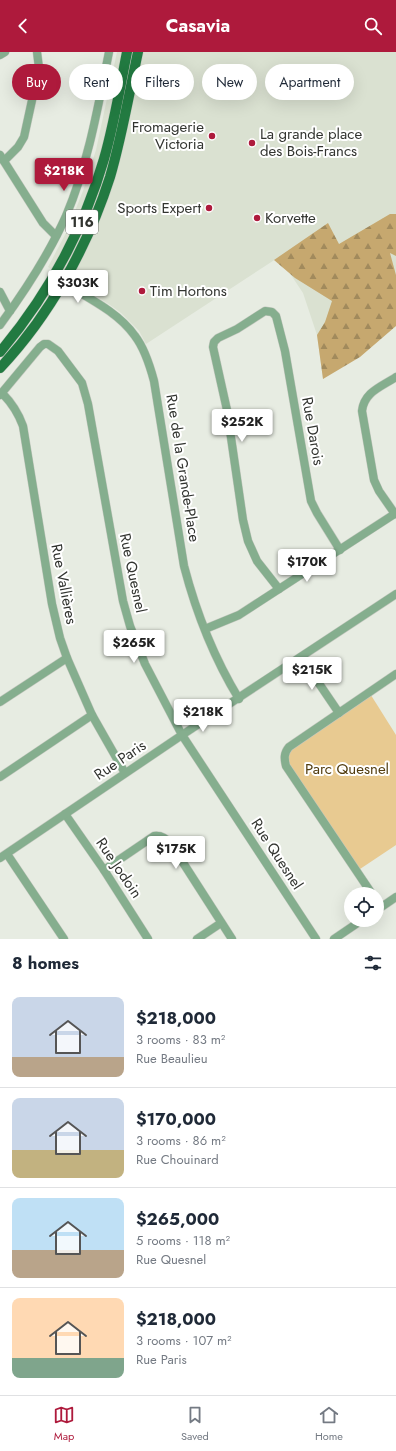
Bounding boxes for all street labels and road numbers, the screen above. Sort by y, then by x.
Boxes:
road number: 116 [66,210,98,234]
street label: Rue de la Grande-Place [160,392,206,544]
street label: Rue Darois [296,395,330,467]
street label: Rue Quesnel [114,531,152,615]
street label: Rue Vallières [45,542,83,626]
street label: Rue Paris [90,735,150,785]
street label: Rue Quesnel [246,814,308,894]
street label: Rue Jodoin [91,833,147,903]

